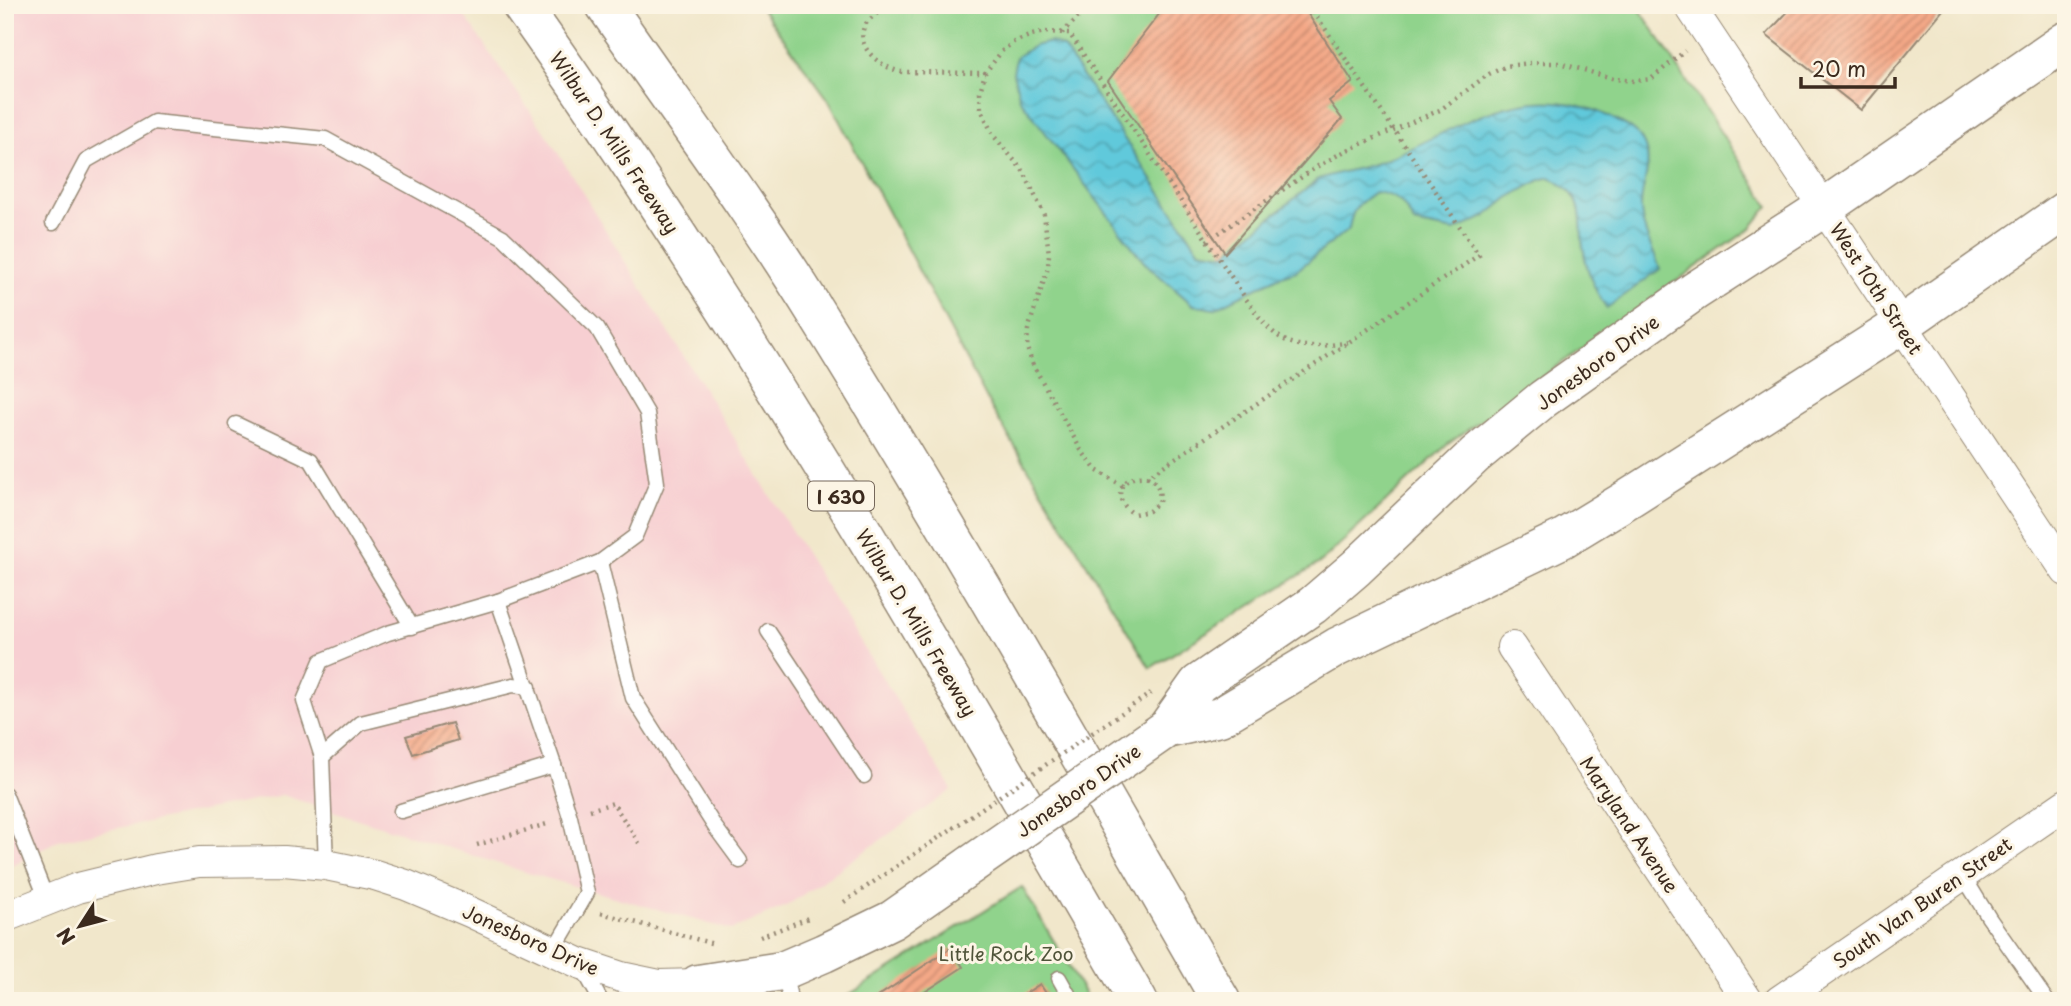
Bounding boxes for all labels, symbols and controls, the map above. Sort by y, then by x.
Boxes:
street label: Wilbur D. Mills Freeway [543,45,687,239]
scale bar [1801,46,1896,90]
text: 20 m [1812,52,1866,84]
street label: West 10th Street [1824,217,1930,360]
street label: Jonesboro Drive [1530,308,1664,416]
road number: I 630 [808,482,874,510]
street label: Wilbur D. Mills Freeway [850,523,984,721]
street label: Jonesboro Drive [1010,737,1146,843]
street label: Maryland Avenue [1574,750,1686,898]
street label: South Van Buren Street [1827,829,2017,974]
north arrow [46,890,116,960]
street label: Jonesboro Drive [458,896,604,982]
text: N [50,922,81,951]
park label: Little Rock Zoo [938,939,1074,967]

